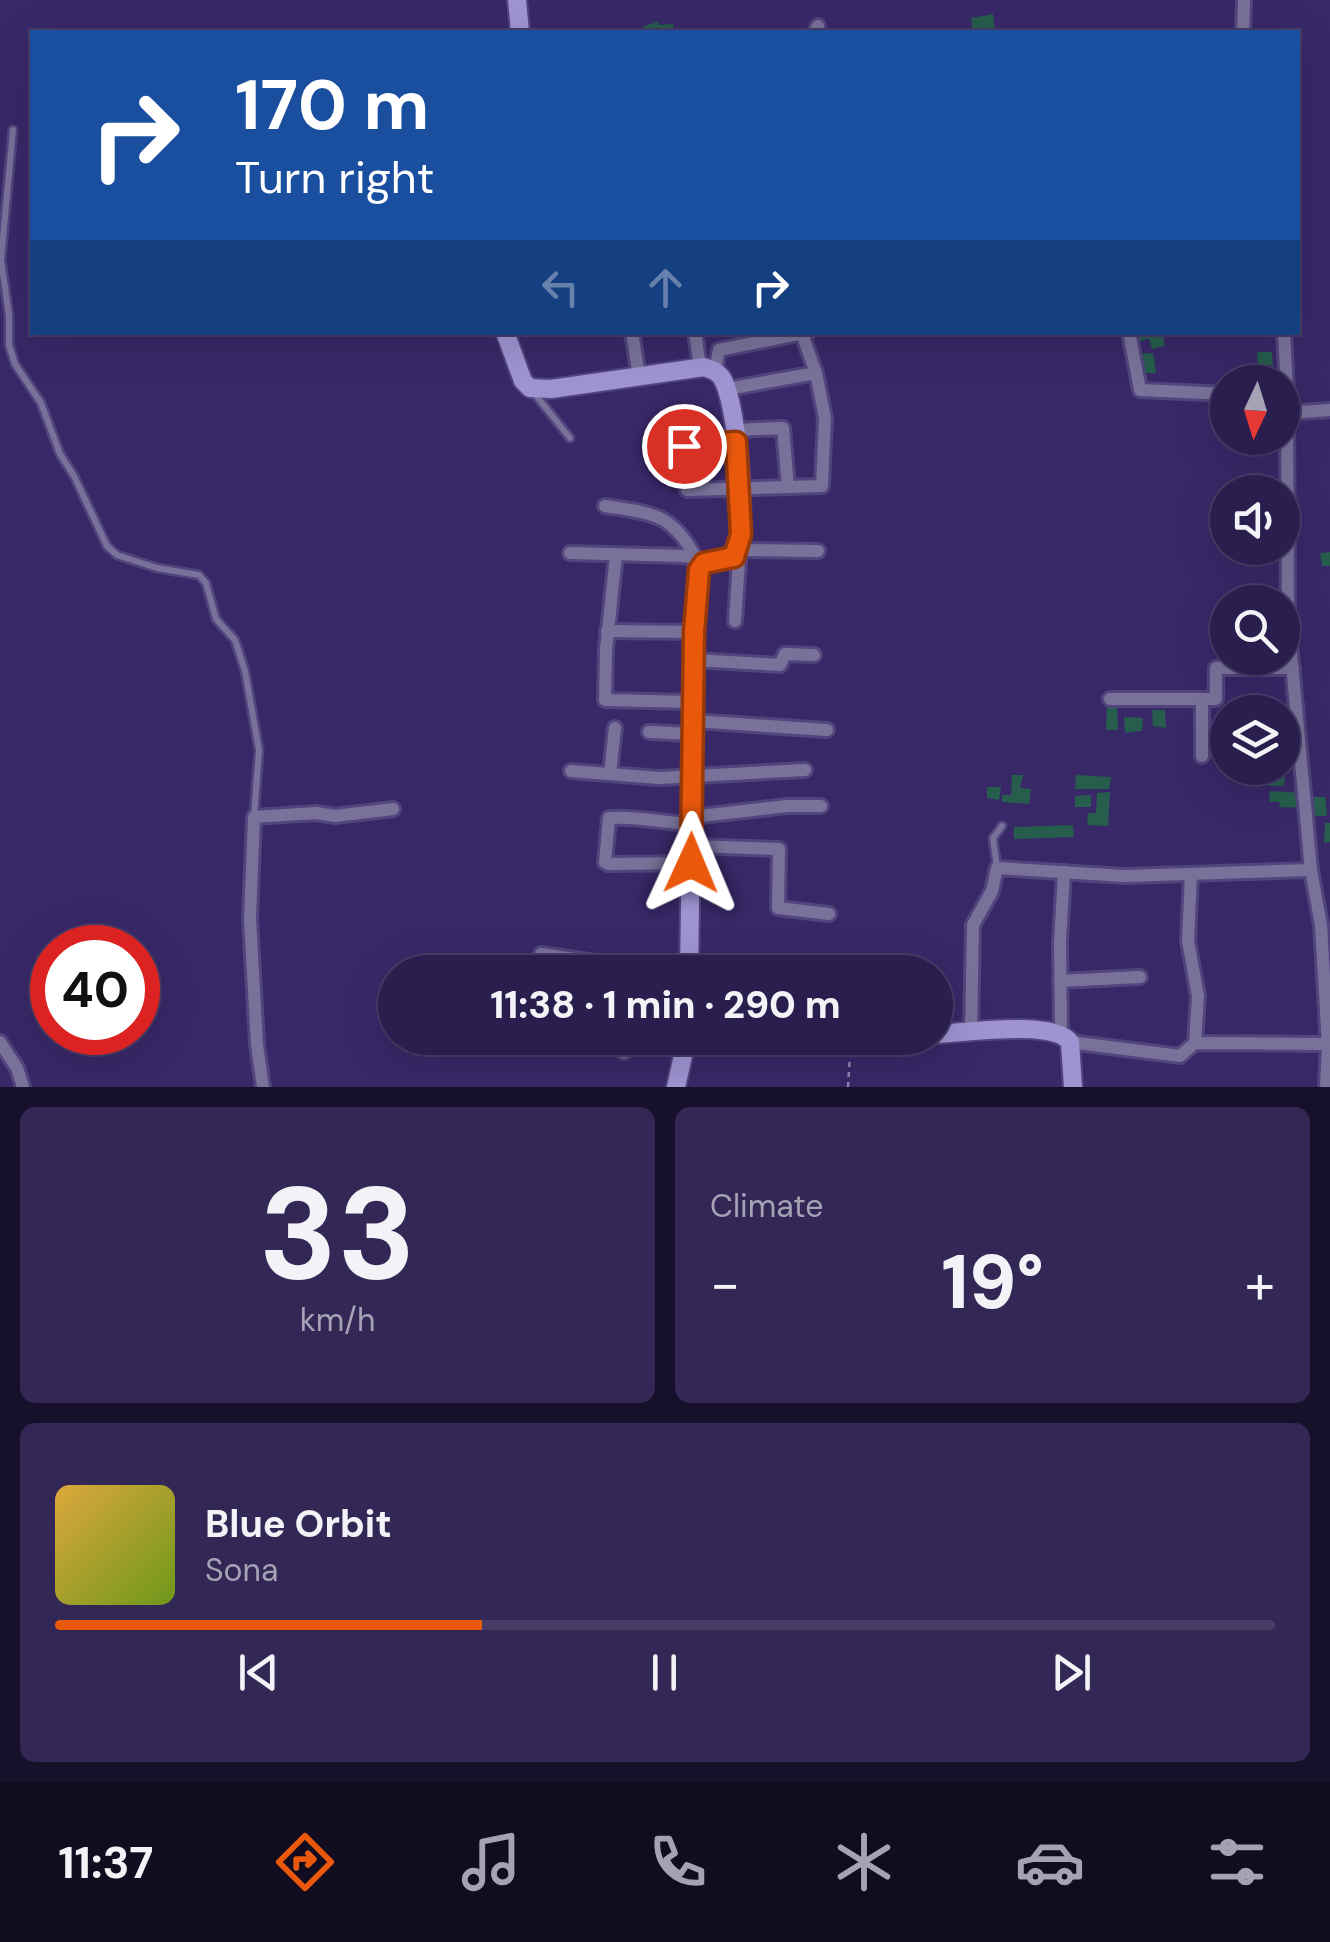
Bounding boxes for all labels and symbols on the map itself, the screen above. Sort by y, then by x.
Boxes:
north arrow [1210,365,1300,455]
pin [642,404,727,489]
position arrow [639,811,743,915]
speed limit sign: 40 [30,925,160,1055]

